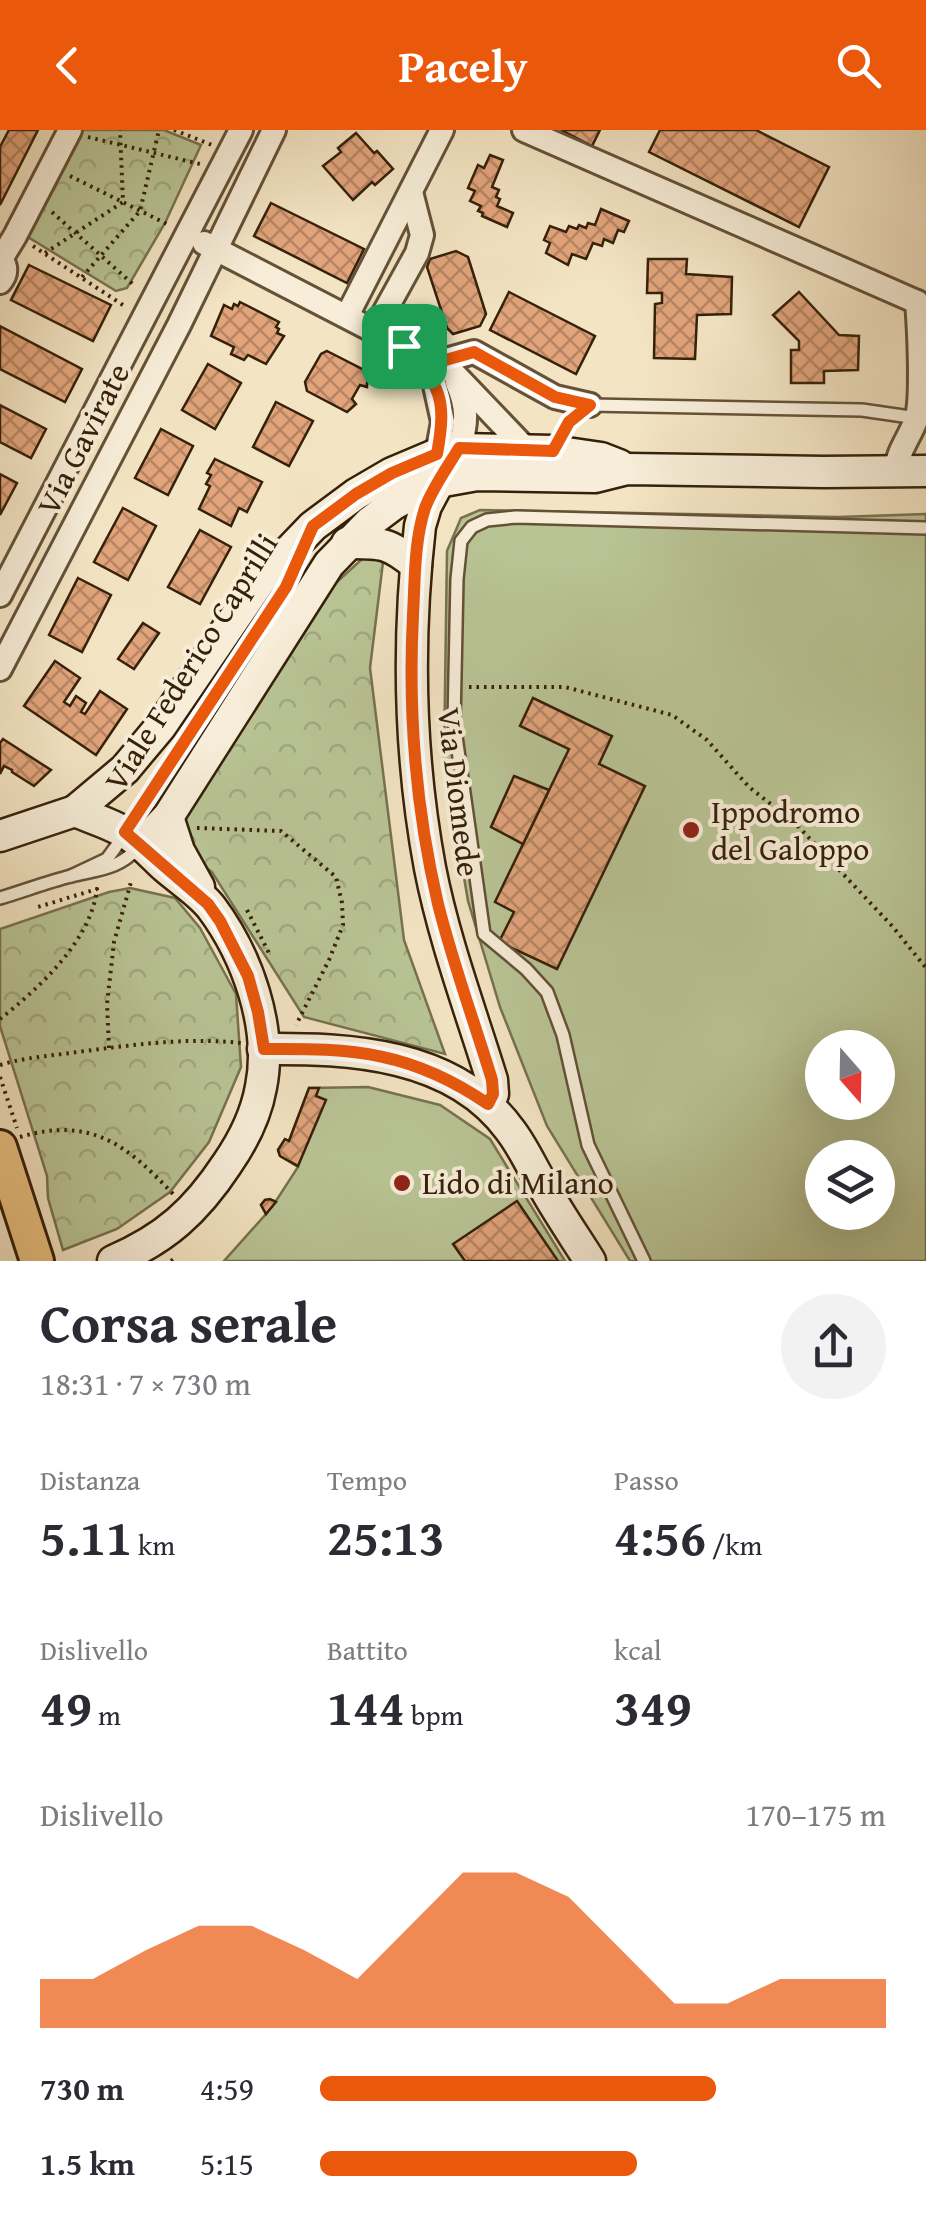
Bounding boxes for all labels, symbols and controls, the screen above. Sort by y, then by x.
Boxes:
text: Pacely [398,33,528,98]
icon: back [40,38,95,93]
icon: search [831,38,886,93]
pin [362,304,447,389]
icon: arrive [377,319,432,374]
street label: Via Gavirate [24,355,141,523]
street label: Viale Federico Caprilli [92,524,289,800]
street label: Via Diomede [426,705,493,879]
place label: Ippodromo del Galoppo [711,788,869,872]
marker: Ippodromo del Galoppo [680,819,702,841]
north arrow [805,1030,895,1120]
map controls [805,1030,895,1230]
button: layers [805,1140,895,1230]
place label: Lido di Milano [422,1159,614,1206]
marker: Lido di Milano [391,1172,413,1194]
text: Corsa serale [40,1282,337,1362]
button: share [781,1294,886,1399]
text: 18:31 · 7 × 730 m [40,1360,251,1407]
text: Distanza [40,1459,140,1500]
text: Tempo [327,1459,407,1500]
text: Passo [614,1459,679,1500]
text: 5.11 [40,1500,132,1573]
text: 25:13 [327,1500,445,1573]
text: 4:56 [614,1500,706,1573]
text: km [132,1524,175,1565]
text: /km [706,1524,762,1565]
text: Dislivello [40,1629,148,1670]
text: Battito [327,1629,408,1670]
text: kcal [614,1629,662,1670]
text: 49 [40,1670,92,1743]
text: 144 [327,1670,405,1743]
text: 349 [614,1670,692,1743]
text: m [92,1694,121,1735]
text: bpm [405,1694,463,1735]
text: Dislivello [40,1791,164,1838]
text: 170–175 m [745,1791,886,1838]
text: 730 m [40,2065,124,2112]
text: 4:59 [200,2065,254,2112]
text: 1.5 km [40,2140,135,2187]
text: 5:15 [200,2140,254,2187]

